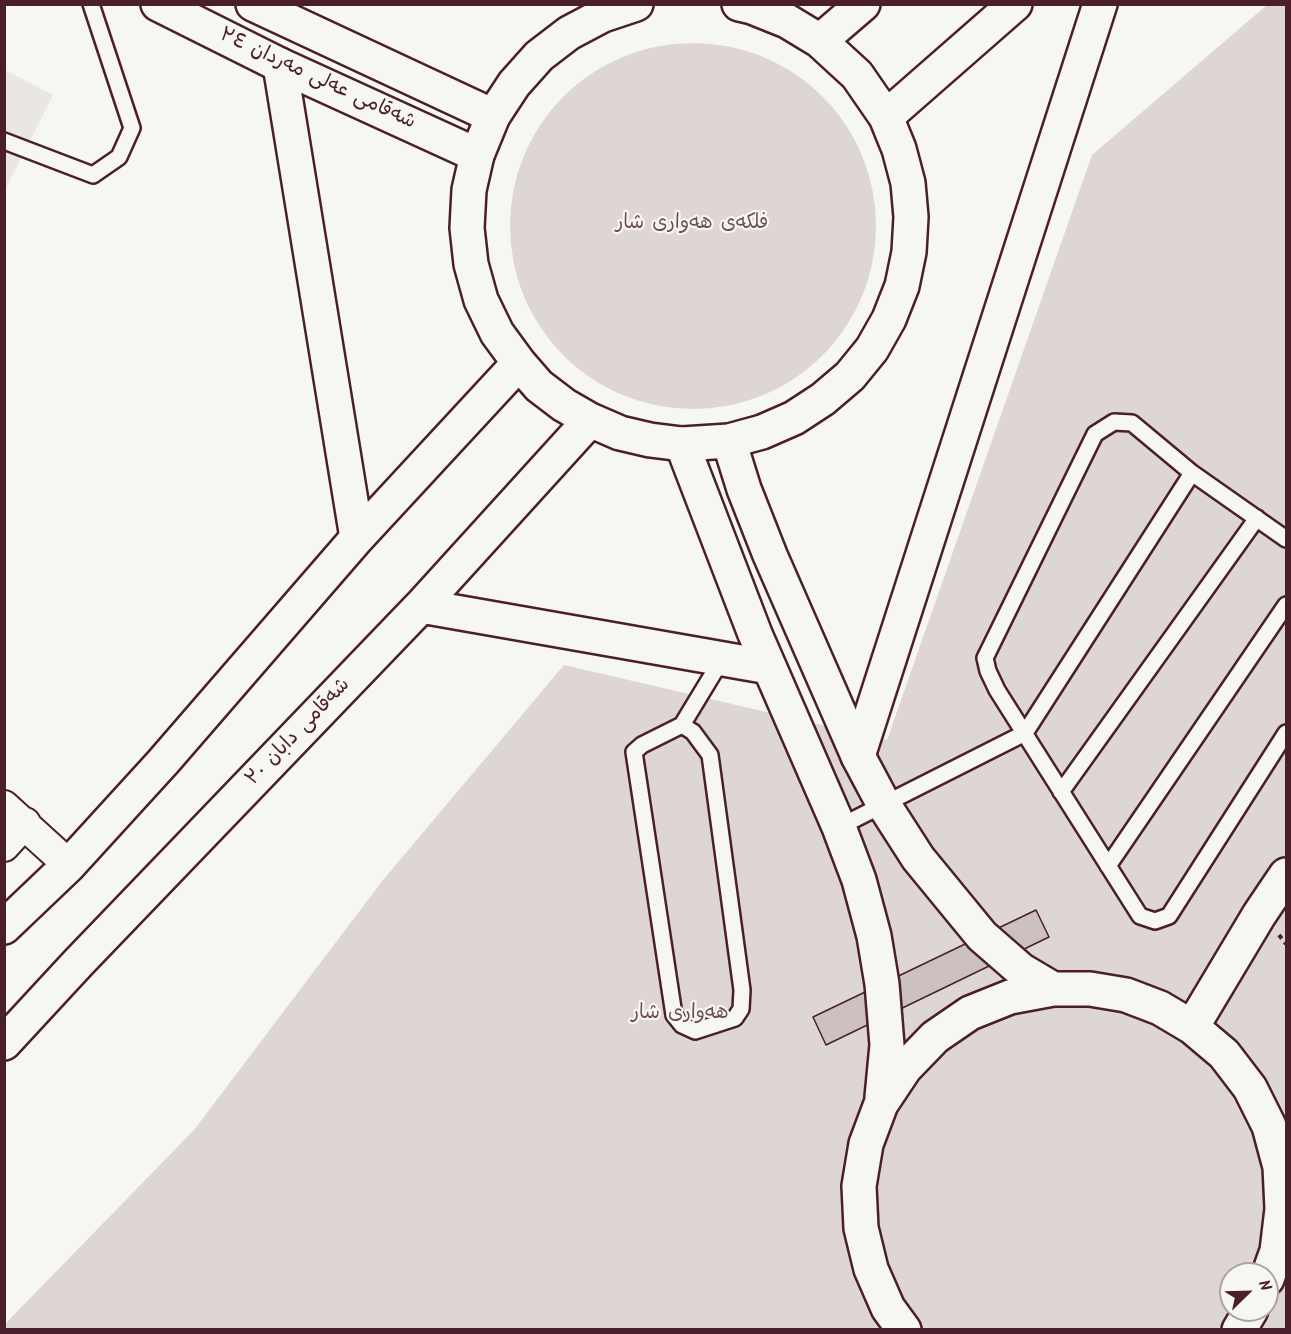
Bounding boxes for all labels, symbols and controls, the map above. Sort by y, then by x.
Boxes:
street label: شەقامی عەلی مەردان ٣٤ [215,24,419,136]
park label: فلکەی هەواری شار [616,213,768,237]
street label: شەقامی دابان ٣٠ [242,674,356,792]
park label: هەواری شار [632,1003,728,1027]
north arrow [1219,1262,1279,1322]
text: N [1251,1276,1278,1295]

